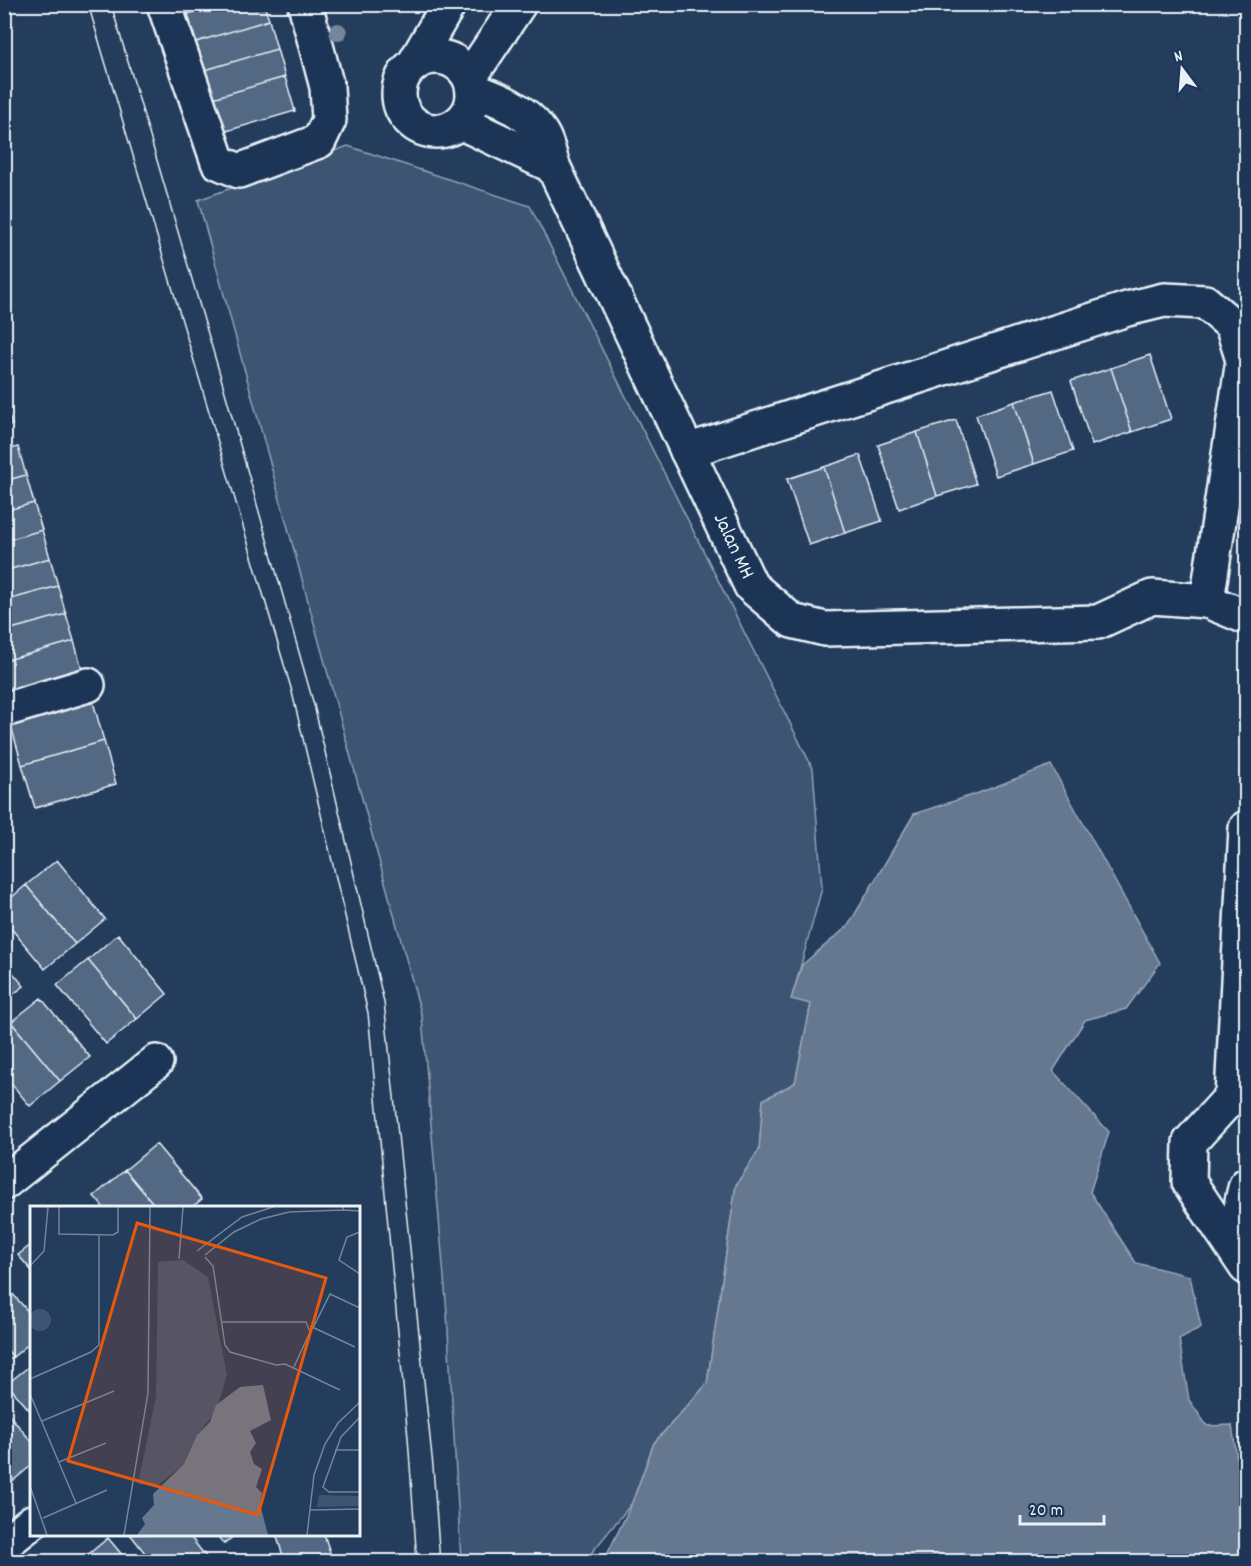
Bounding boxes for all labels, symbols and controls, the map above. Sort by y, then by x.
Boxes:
north arrow [1152,39,1212,99]
text: N [1172,45,1186,69]
street label: Jalan MH [704,509,761,585]
inset map [30,1206,360,1536]
scale bar [1020,1488,1104,1526]
text: 20 m [1029,1499,1063,1524]

